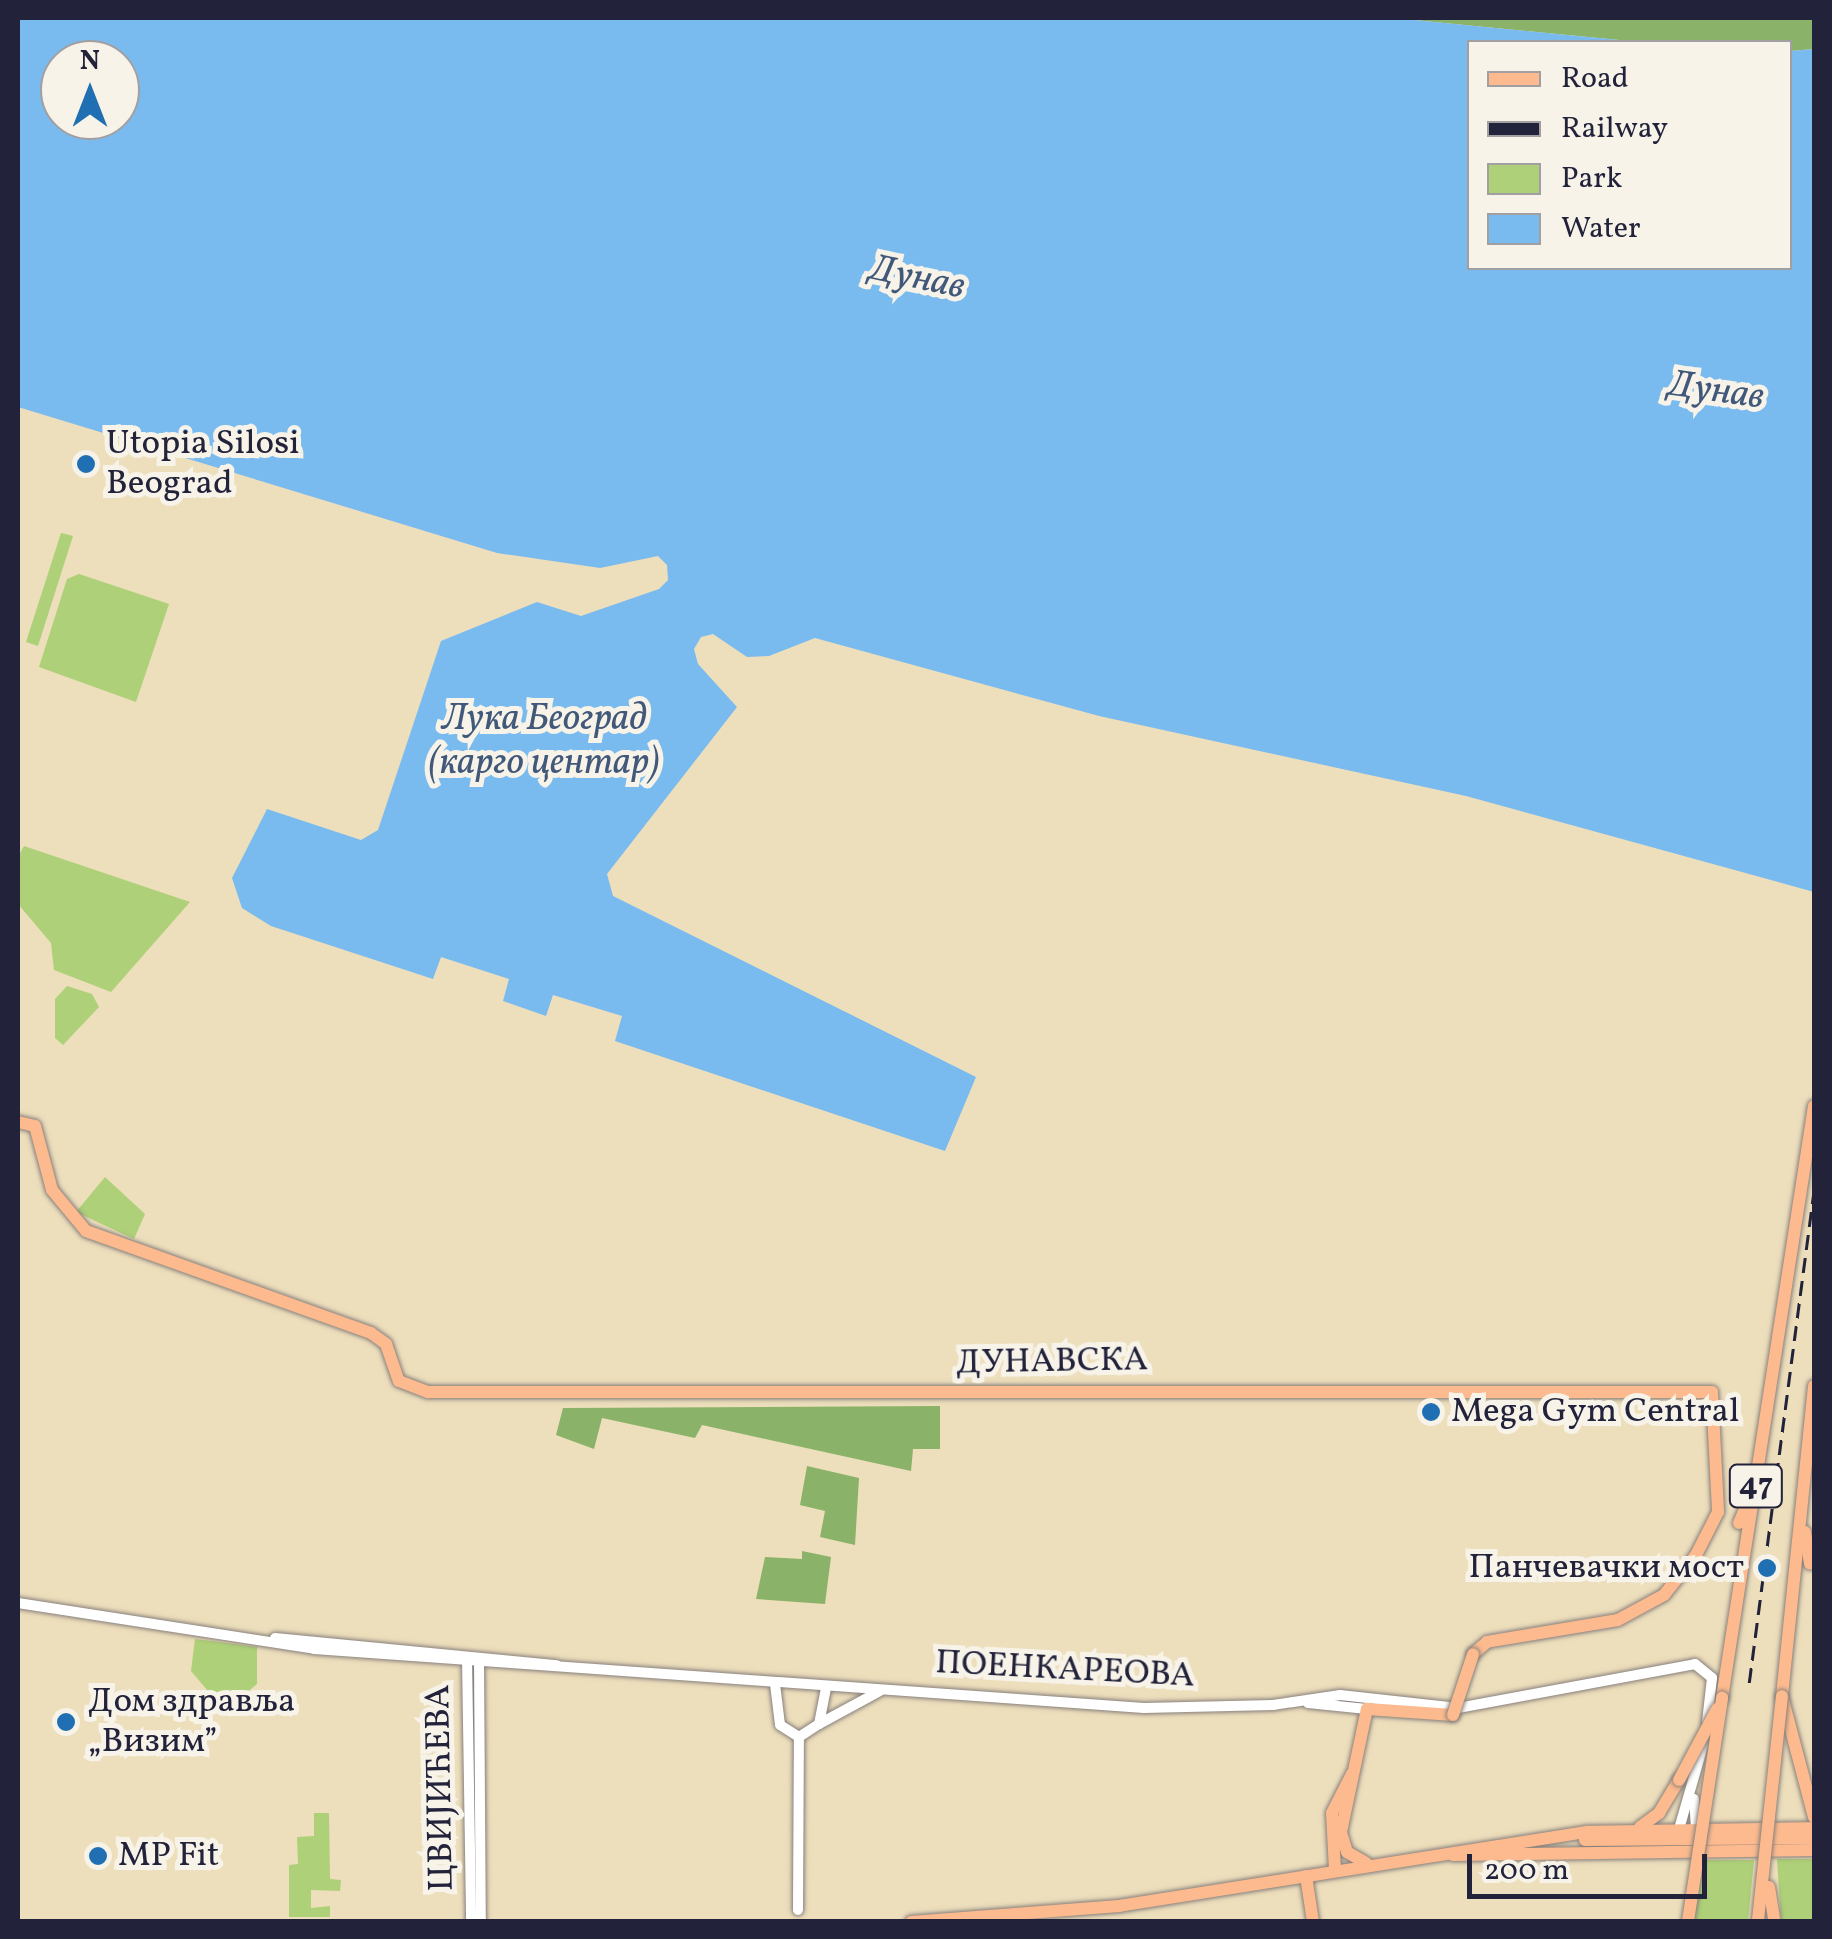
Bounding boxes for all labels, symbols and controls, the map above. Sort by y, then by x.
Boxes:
north arrow [40,40,140,140]
legend [1467,40,1792,270]
text: N [80,42,100,81]
text: Road [1561,58,1629,100]
text: Railway [1561,108,1668,150]
text: Park [1561,158,1622,200]
text: Water [1561,208,1641,250]
water label: Дунав [865,247,969,311]
water label: Дунав [1665,363,1767,421]
place label: Utopia Silosi Beograd [106,423,300,505]
marker: Utopia Silosi Beograd [75,453,97,475]
water label: Лука Београд (карго центар) [428,697,660,786]
street label: ДУНАВСКА [956,1339,1148,1385]
place label: Mega Gym Central [1451,1391,1739,1433]
marker: Mega Gym Central [1420,1401,1442,1423]
road number: 47 [1728,1459,1784,1513]
place label: Панчевачки мост [1468,1547,1744,1589]
marker: Панчевачки мост [1754,1555,1780,1581]
street label: ПОЕНКАРЕОВА [934,1642,1196,1698]
place label: Дом здравља „Визим” [88,1681,296,1763]
street label: ЦВИЈИЋЕВА [418,1684,464,1892]
marker: Дом здравља „Визим” [53,1709,79,1735]
scale bar [1472,1834,1712,1896]
place label: MP Fit [118,1835,219,1877]
marker: MP Fit [87,1845,109,1867]
text: 200 m [1484,1850,1569,1892]

